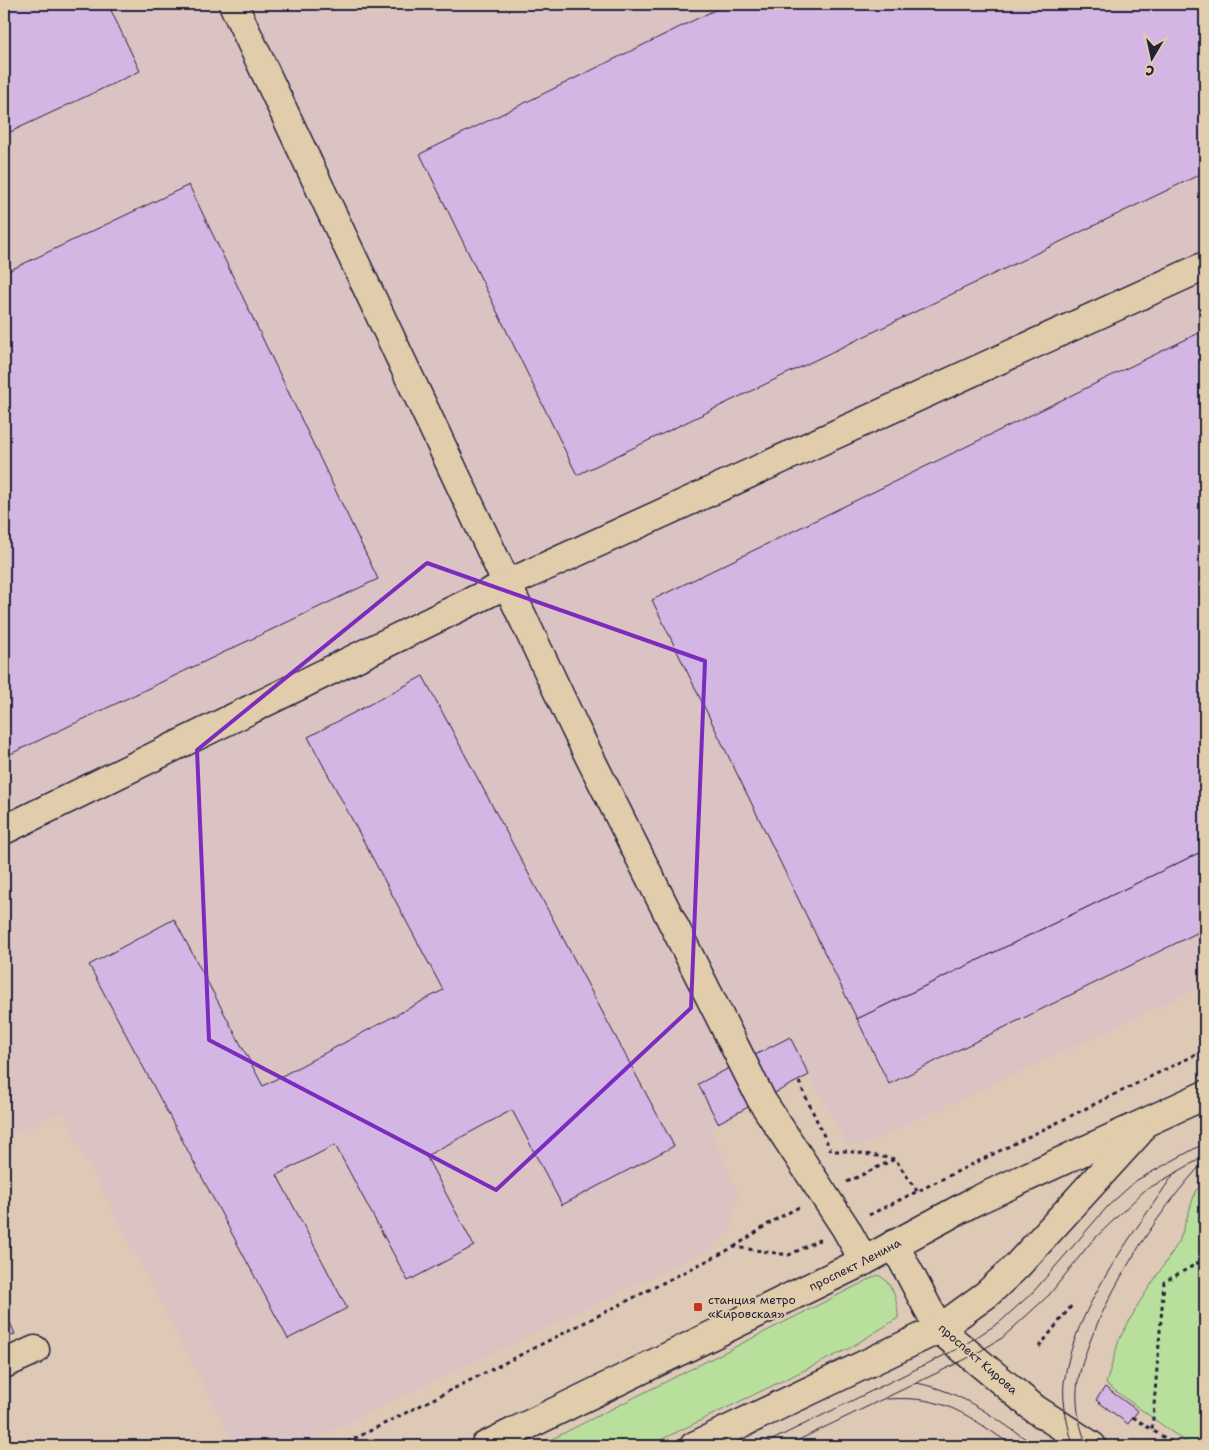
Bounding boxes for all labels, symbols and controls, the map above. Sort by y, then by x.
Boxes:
north arrow [1126,32,1176,82]
text: С [1144,61,1156,80]
street label: проспект Ленина [806,1234,904,1295]
place label: станция метро «Кировская» [708,1292,796,1322]
marker: станция метро «Кировская» [692,1301,704,1313]
street label: проспект Кирова [935,1320,1021,1398]

